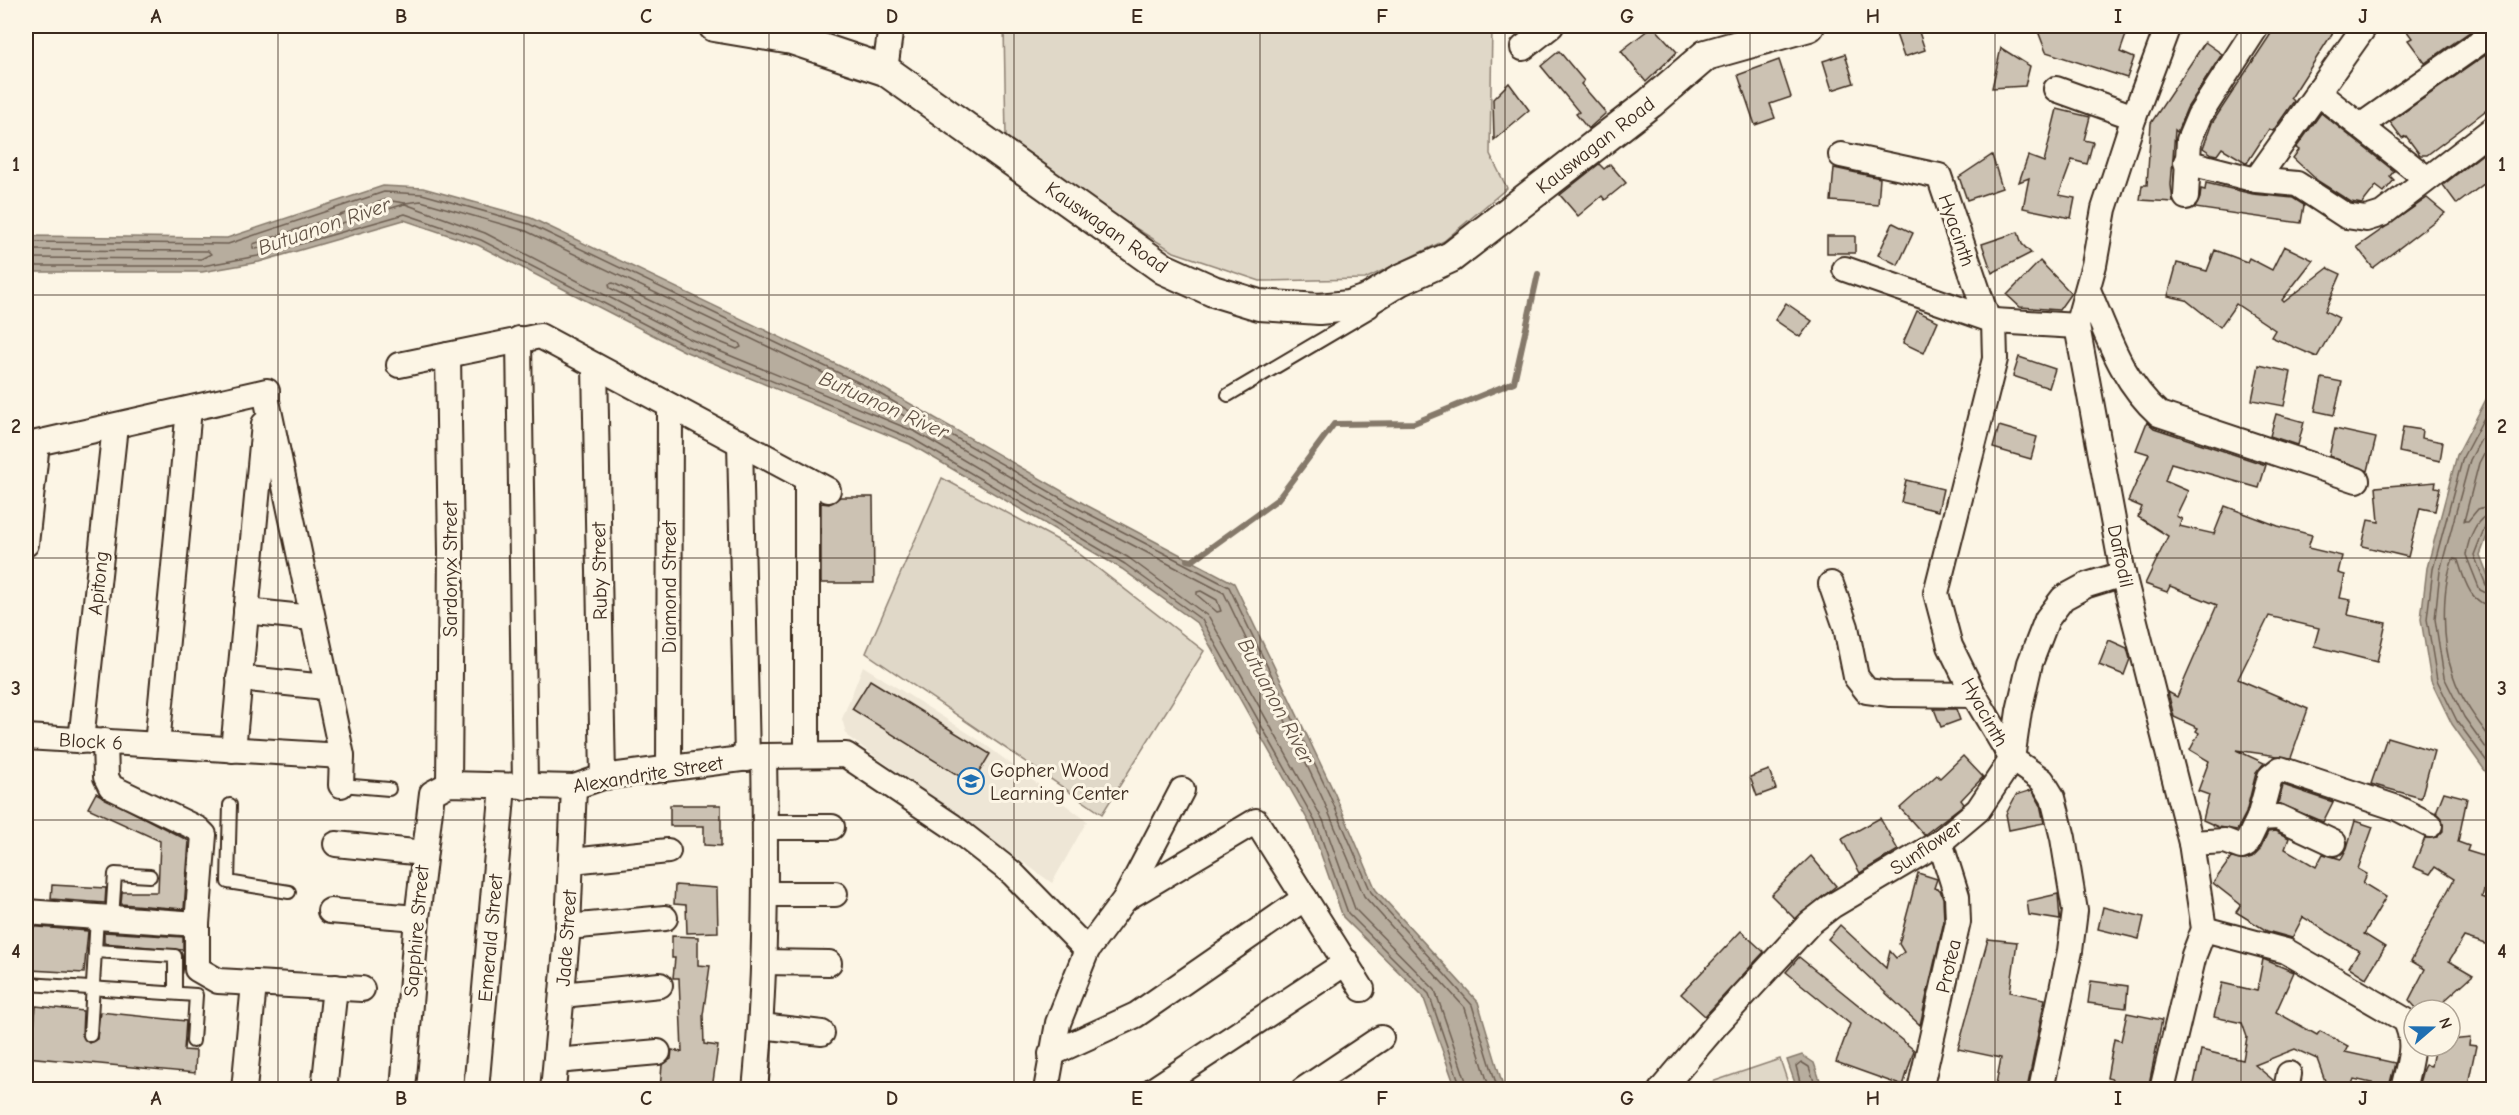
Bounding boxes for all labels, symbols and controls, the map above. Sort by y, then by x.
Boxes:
text: A [150,5,162,28]
text: B [395,5,407,28]
text: C [640,5,652,28]
text: D [886,5,898,28]
text: E [1131,5,1143,28]
text: F [1376,5,1388,28]
text: G [1620,5,1634,28]
text: H [1866,5,1880,28]
text: I [2114,5,2122,28]
text: J [2358,5,2368,28]
street label: Kauswagan Road [1532,92,1659,199]
text: 1 [12,153,20,176]
text: 1 [2498,153,2506,176]
street label: Kauswagan Road [1041,177,1172,278]
street label: Hyacinth [1933,191,1980,269]
water label: Butuanon River [254,192,395,260]
water label: Butuanon River [816,366,954,445]
text: 2 [11,415,21,438]
text: 2 [2497,415,2507,438]
street label: Sardonyx Street [439,500,462,637]
street label: Diamond Street [658,519,681,653]
street label: Ruby Street [587,520,612,620]
street label: Daffodil [2103,523,2138,590]
street label: Apitong [84,550,113,616]
water label: Butuanon River [1233,634,1320,769]
street label: Hyacinth [1956,674,2013,751]
text: 3 [11,677,21,700]
text: 3 [2497,677,2507,700]
street label: Block 6 [58,728,124,755]
street label: Alexandrite Street [571,751,726,798]
place label: Gopher Wood Learning Center [990,759,1128,805]
school or university icon: Gopher Wood Learning Center [956,766,986,796]
street label: Sunflower [1886,815,1967,880]
street label: Sapphire Street [399,863,434,998]
street label: Emerald Street [473,872,508,1003]
street label: Jade Street [552,888,581,987]
street label: Protea [1931,937,1966,995]
text: 4 [11,940,21,963]
text: 4 [2497,940,2507,963]
north arrow [2402,998,2462,1058]
text: N [2435,1015,2455,1031]
text: A [150,1087,162,1110]
text: B [395,1087,407,1110]
text: C [640,1087,652,1110]
text: D [886,1087,898,1110]
text: E [1131,1087,1143,1110]
text: F [1376,1087,1388,1110]
text: G [1620,1087,1634,1110]
text: H [1866,1087,1880,1110]
text: I [2114,1087,2122,1110]
text: J [2358,1087,2368,1110]

